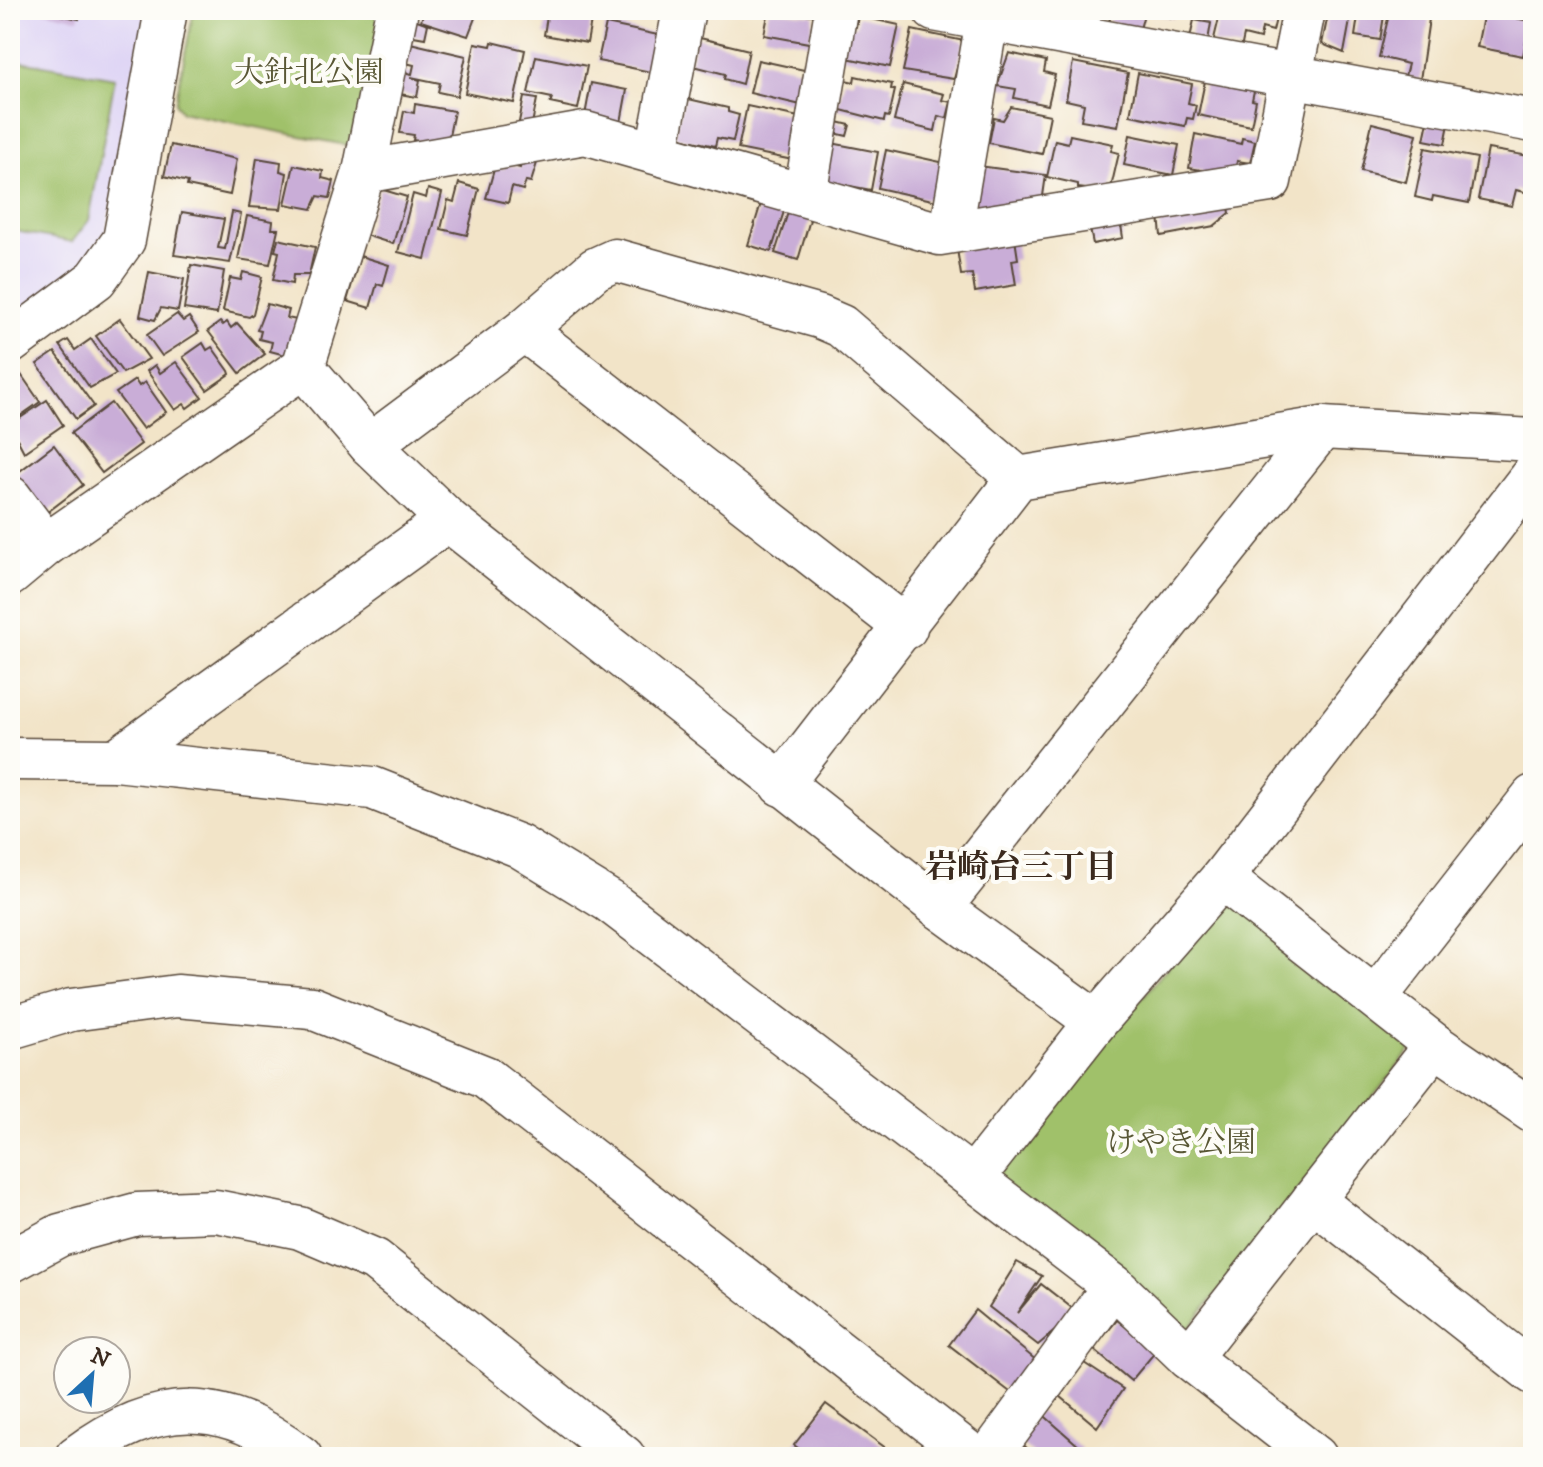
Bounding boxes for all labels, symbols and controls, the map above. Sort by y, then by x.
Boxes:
park label: 大針北公園 [234,55,384,92]
district label: 岩崎台三丁目 [925,848,1117,888]
park label: けやき公園 [1106,1125,1256,1162]
north arrow [52,1335,132,1415]
text: N [86,1342,114,1374]

